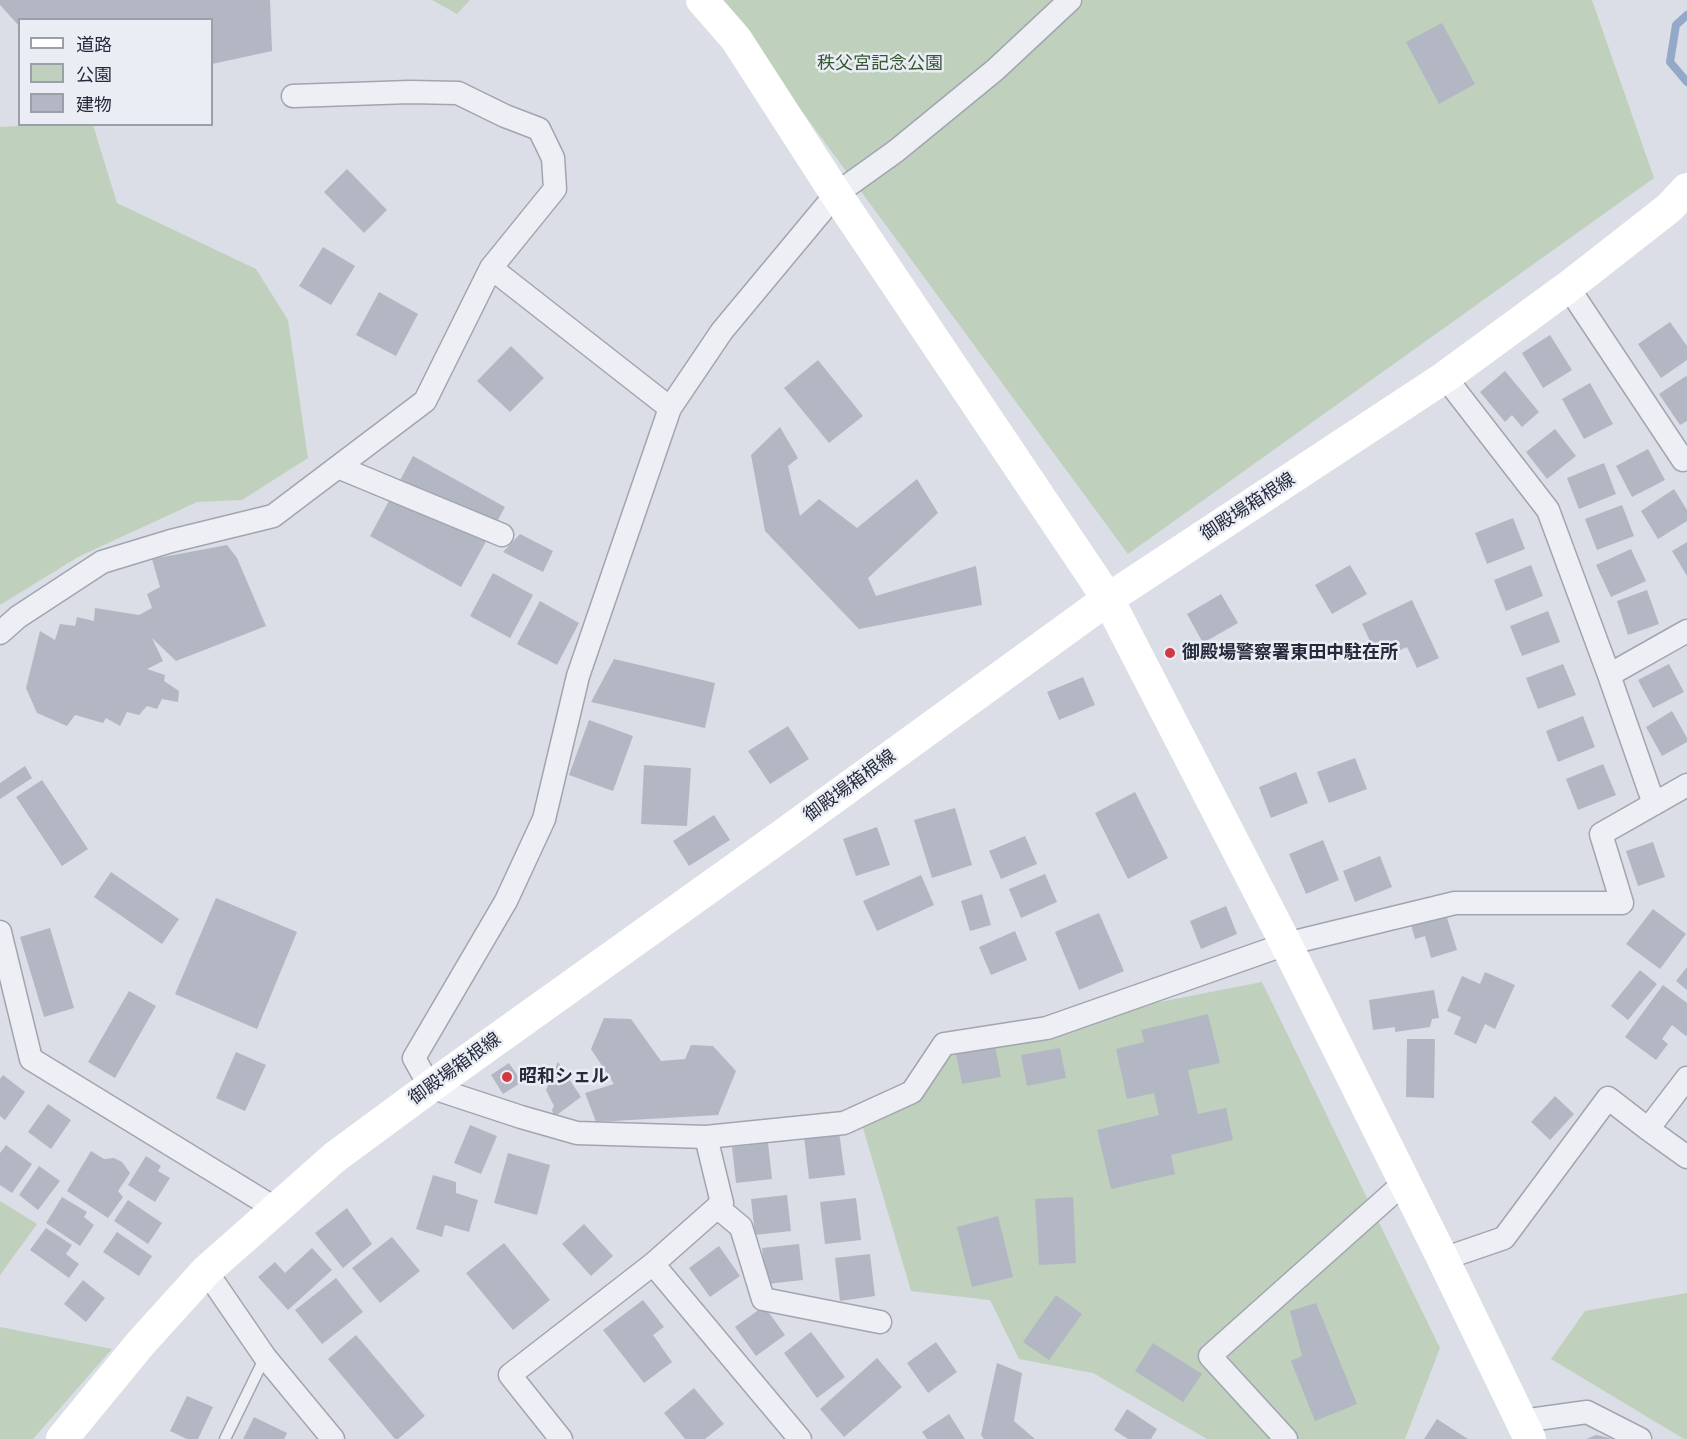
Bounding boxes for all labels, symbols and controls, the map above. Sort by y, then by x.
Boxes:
legend [18,18,213,126]
text: 道路 [76,33,112,56]
park label: 秩父宮記念公園 [817,53,943,75]
text: 公園 [76,63,112,86]
text: 建物 [76,93,112,116]
street label: 御殿場箱根線 [1197,469,1299,545]
place label: 御殿場警察署東田中駐在所 [1182,642,1398,664]
marker: 御殿場警察署東田中駐在所 [1163,646,1177,660]
street label: 御殿場箱根線 [800,746,900,826]
street label: 御殿場箱根線 [405,1029,505,1109]
place label: 昭和シェル [519,1066,609,1088]
marker: 昭和シェル [500,1070,514,1084]

